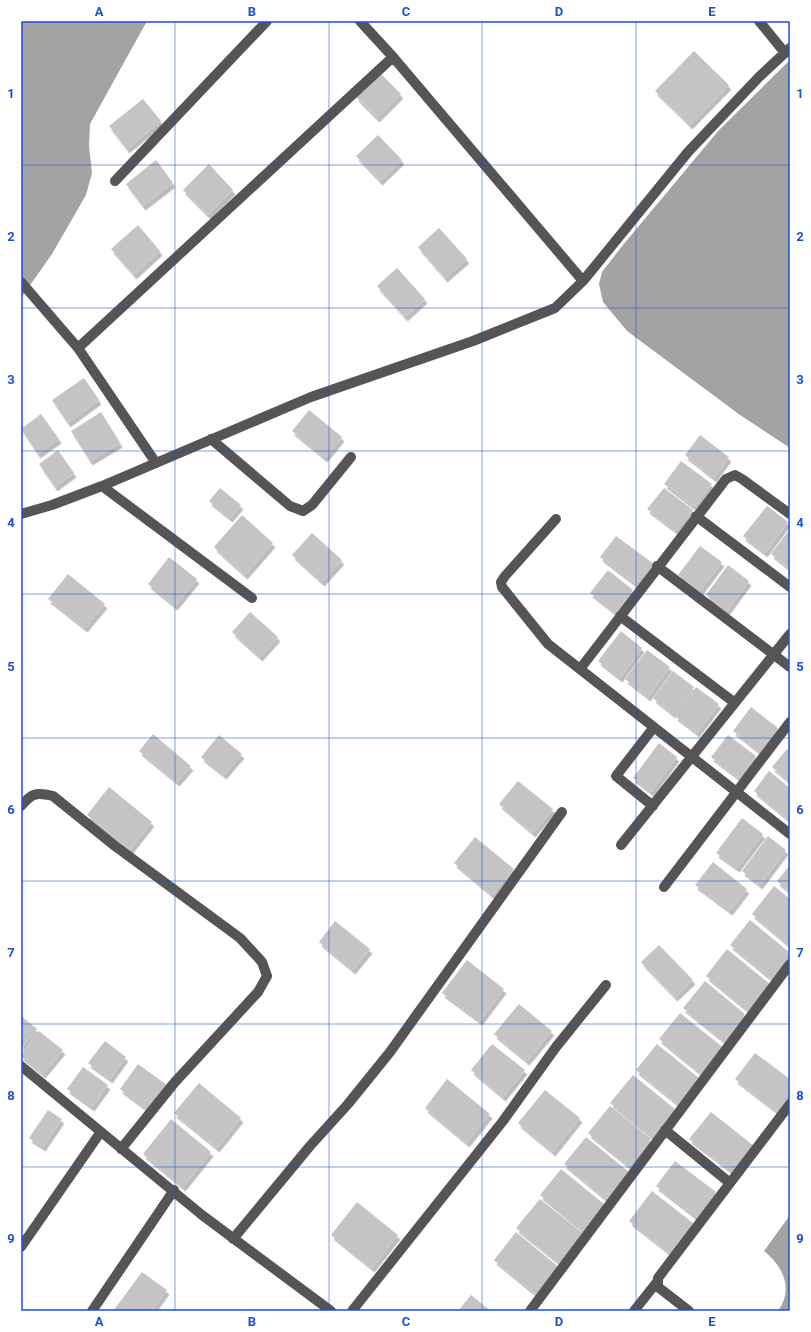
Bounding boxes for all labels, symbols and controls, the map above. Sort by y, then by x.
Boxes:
text: A [95,4,104,19]
text: B [248,4,256,19]
text: C [402,4,411,19]
text: D [555,4,563,19]
text: E [708,4,716,19]
text: 1 [7,86,15,101]
text: 1 [796,86,804,101]
text: 2 [7,229,15,244]
text: 2 [796,229,804,244]
text: 3 [7,372,15,387]
text: 3 [796,372,804,387]
text: 4 [7,515,15,530]
text: 4 [796,515,804,530]
text: 5 [7,659,15,674]
text: 5 [796,659,804,674]
text: 6 [7,802,15,817]
text: 6 [796,802,804,817]
text: 7 [7,945,15,960]
text: 7 [796,945,804,960]
text: 8 [7,1088,15,1103]
text: 8 [796,1088,804,1103]
text: 9 [7,1231,15,1246]
text: 9 [796,1231,804,1246]
text: A [95,1314,104,1329]
text: B [248,1314,256,1329]
text: C [402,1314,411,1329]
text: D [555,1314,563,1329]
text: E [708,1314,716,1329]

